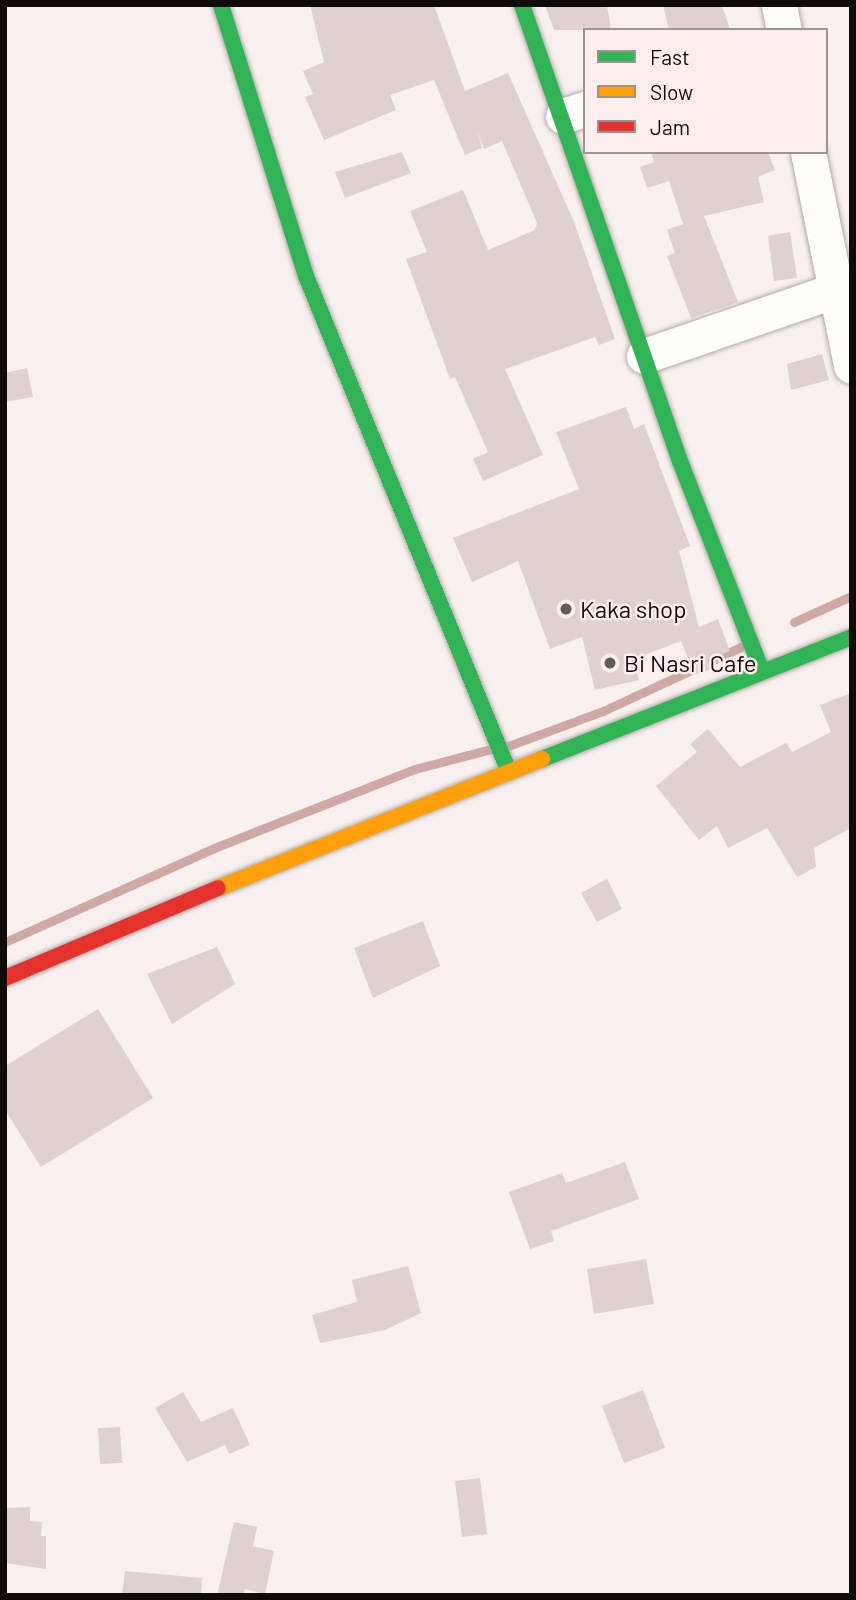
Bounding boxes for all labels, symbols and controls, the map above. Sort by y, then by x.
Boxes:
legend [583,28,828,154]
text: Fast [650,44,690,69]
text: Slow [650,79,693,104]
text: Jam [650,114,690,139]
place label: Kaka shop [580,595,686,623]
marker: Kaka shop [558,601,574,617]
place label: Bi Nasri Cafe [624,649,756,677]
marker: Bi Nasri Cafe [602,655,618,671]

